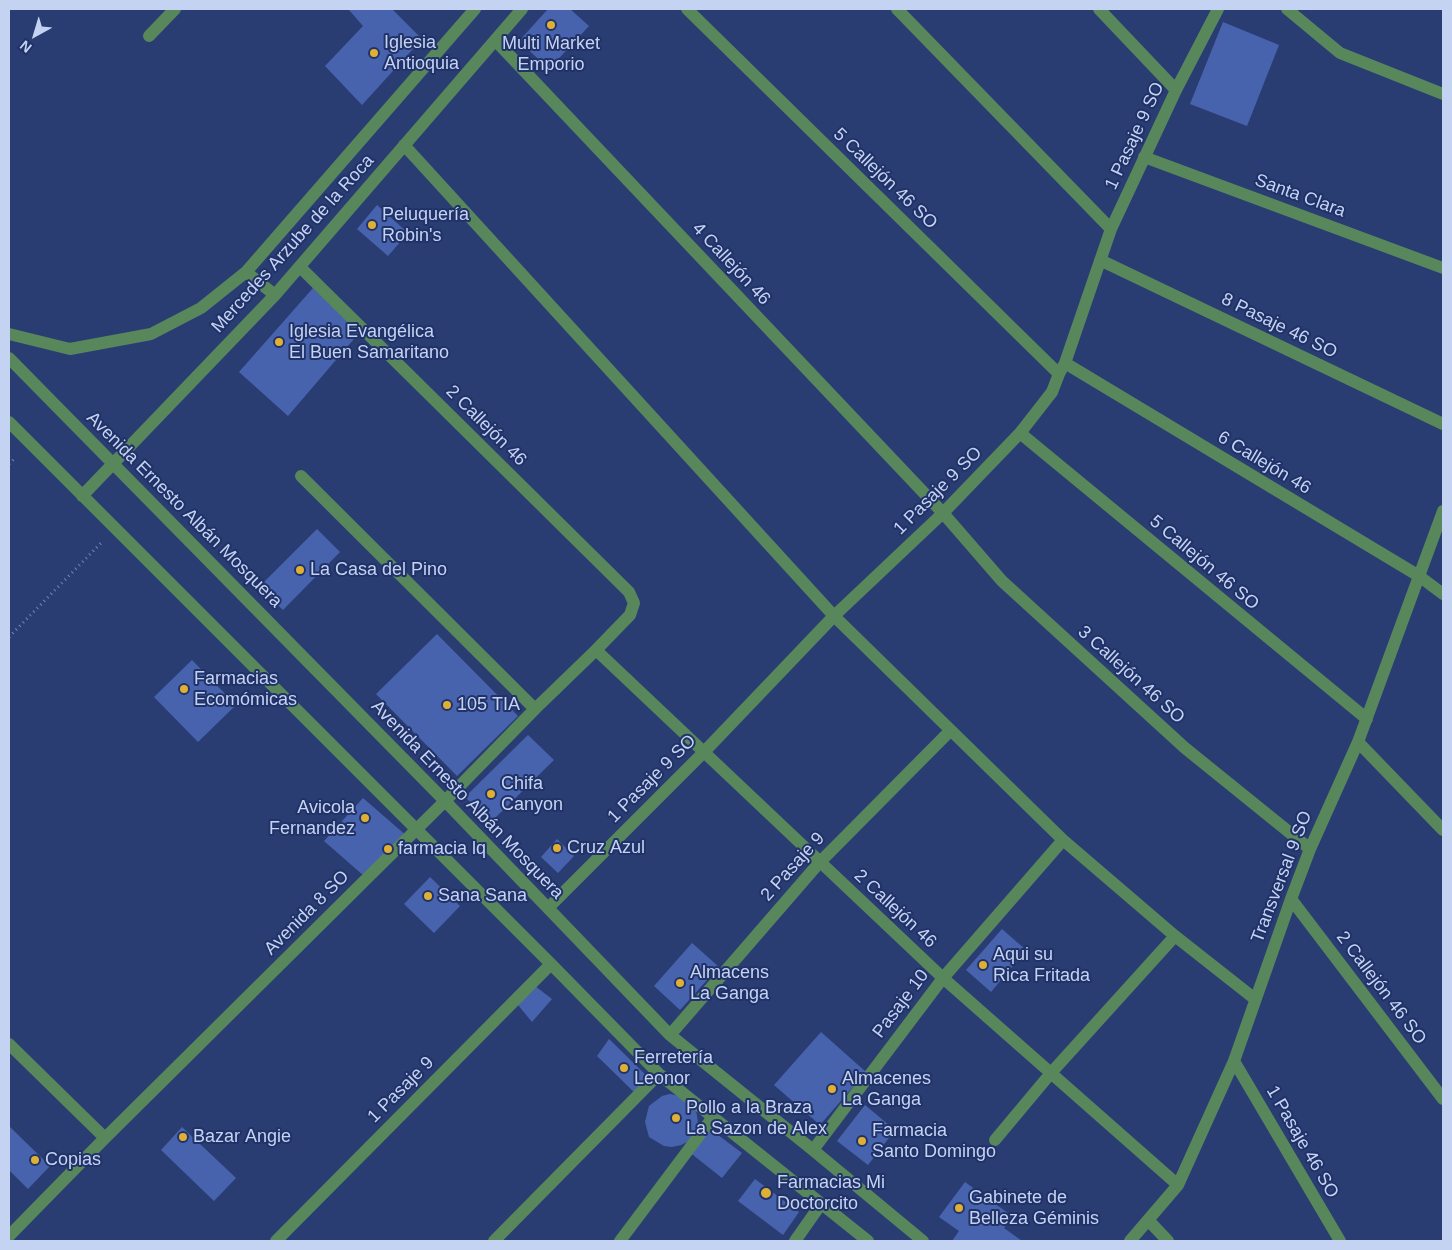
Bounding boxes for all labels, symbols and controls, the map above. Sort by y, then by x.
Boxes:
north arrow [10,10,60,60]
marker: Multi Market Emporio [545,19,557,31]
place label: Iglesia Antioquia [384,32,459,74]
place label: Multi Market Emporio [502,33,600,76]
text: N [17,37,35,56]
marker: Iglesia Antioquia [368,47,380,59]
street label: 1 Pasaje 9 SO [1101,79,1169,193]
street label: 5 Callejón 46 SO [829,124,941,234]
street label: Mercedes Arzube de la Roca [207,151,379,337]
street label: Santa Clara [1252,170,1348,222]
place label: Peluquería Robin's [382,204,469,246]
street label: 4 Callejón 46 [687,218,775,310]
marker: Peluquería Robin's [366,219,378,231]
street label: 8 Pasaje 46 SO [1218,289,1340,363]
place label: Iglesia Evangélica El Buen Samaritano [289,321,449,364]
marker: Iglesia Evangélica El Buen Samaritano [273,336,285,348]
street label: 2 Callejón 46 [441,381,531,471]
street label: Avenida Ernesto Albán Mosquera [82,408,286,612]
street label: 6 Callejón 46 [1213,427,1315,499]
street label: 1 Pasaje 9 SO [889,442,987,540]
street label: 5 Callejón 46 SO [1145,511,1263,615]
place label: La Casa del Pino [310,559,447,581]
marker: La Casa del Pino [294,564,306,576]
street label: 3 Callejón 46 SO [1073,621,1189,729]
place label: Farmacias Ecomómicas [194,668,297,711]
marker: Farmacias Ecomómicas [178,683,190,695]
place label: 105 TIA [457,694,520,716]
street label: Avenida Ernesto Albán Mosquera [366,696,568,904]
marker: 105 TIA [441,699,453,711]
street label: 1 Pasaje 9 SO [603,730,701,828]
place label: Chifa Canyon [501,773,563,816]
marker: Chifa Canyon [485,788,497,800]
place label: Avicola Fernandez [269,797,355,840]
street label: Transversal 9 SO [1247,808,1317,946]
marker: Avicola Fernandez [359,812,371,824]
street label: 2 Pasaje 9 [757,828,829,906]
place label: Cruz Azul [567,837,645,859]
place label: farmacia lq [398,838,486,860]
marker: Cruz Azul [551,842,563,854]
marker: farmacia lq [382,843,394,855]
street label: 2 Callejón 46 [849,865,941,953]
street label: Avenida 8 SO [260,866,354,960]
place label: Sana Sana [438,885,527,907]
marker: Sana Sana [422,890,434,902]
street label: 2 Callejón 46 SO [1331,927,1431,1049]
place label: Aqui su Rica Fritada [993,944,1090,986]
marker: Aqui su Rica Fritada [977,959,989,971]
place label: Almacens La Ganga [690,962,769,1004]
street label: Pasaje 10 [868,966,934,1042]
marker: Almacens La Ganga [674,977,686,989]
place label: Ferretería Leonor [634,1047,713,1090]
street label: 1 Pasaje 9 [363,1052,439,1128]
marker: Ferretería Leonor [618,1062,630,1074]
place label: Almacenes La Ganga [842,1068,931,1110]
street label: 1 Pasaje 46 SO [1261,1082,1343,1202]
marker: Almacenes La Ganga [826,1083,838,1095]
place label: Pollo a la Braza La Sazon de Alex [686,1097,827,1140]
marker: Pollo a la Braza La Sazon de Alex [670,1112,682,1124]
place label: Farmacia Santo Domingo [872,1120,996,1162]
place label: Bazar Angie [193,1126,291,1148]
marker: Bazar Angie [177,1131,189,1143]
marker: Farmacia Santo Domingo [856,1135,868,1147]
place label: Copias [45,1149,101,1171]
marker: Copias [29,1154,41,1166]
place label: Farmacias Mi Doctorcito [777,1172,885,1214]
marker: Farmacias Mi Doctorcito [759,1186,773,1200]
place label: Gabinete de Belleza Géminis [969,1187,1099,1230]
marker: Gabinete de Belleza Géminis [953,1202,965,1214]

